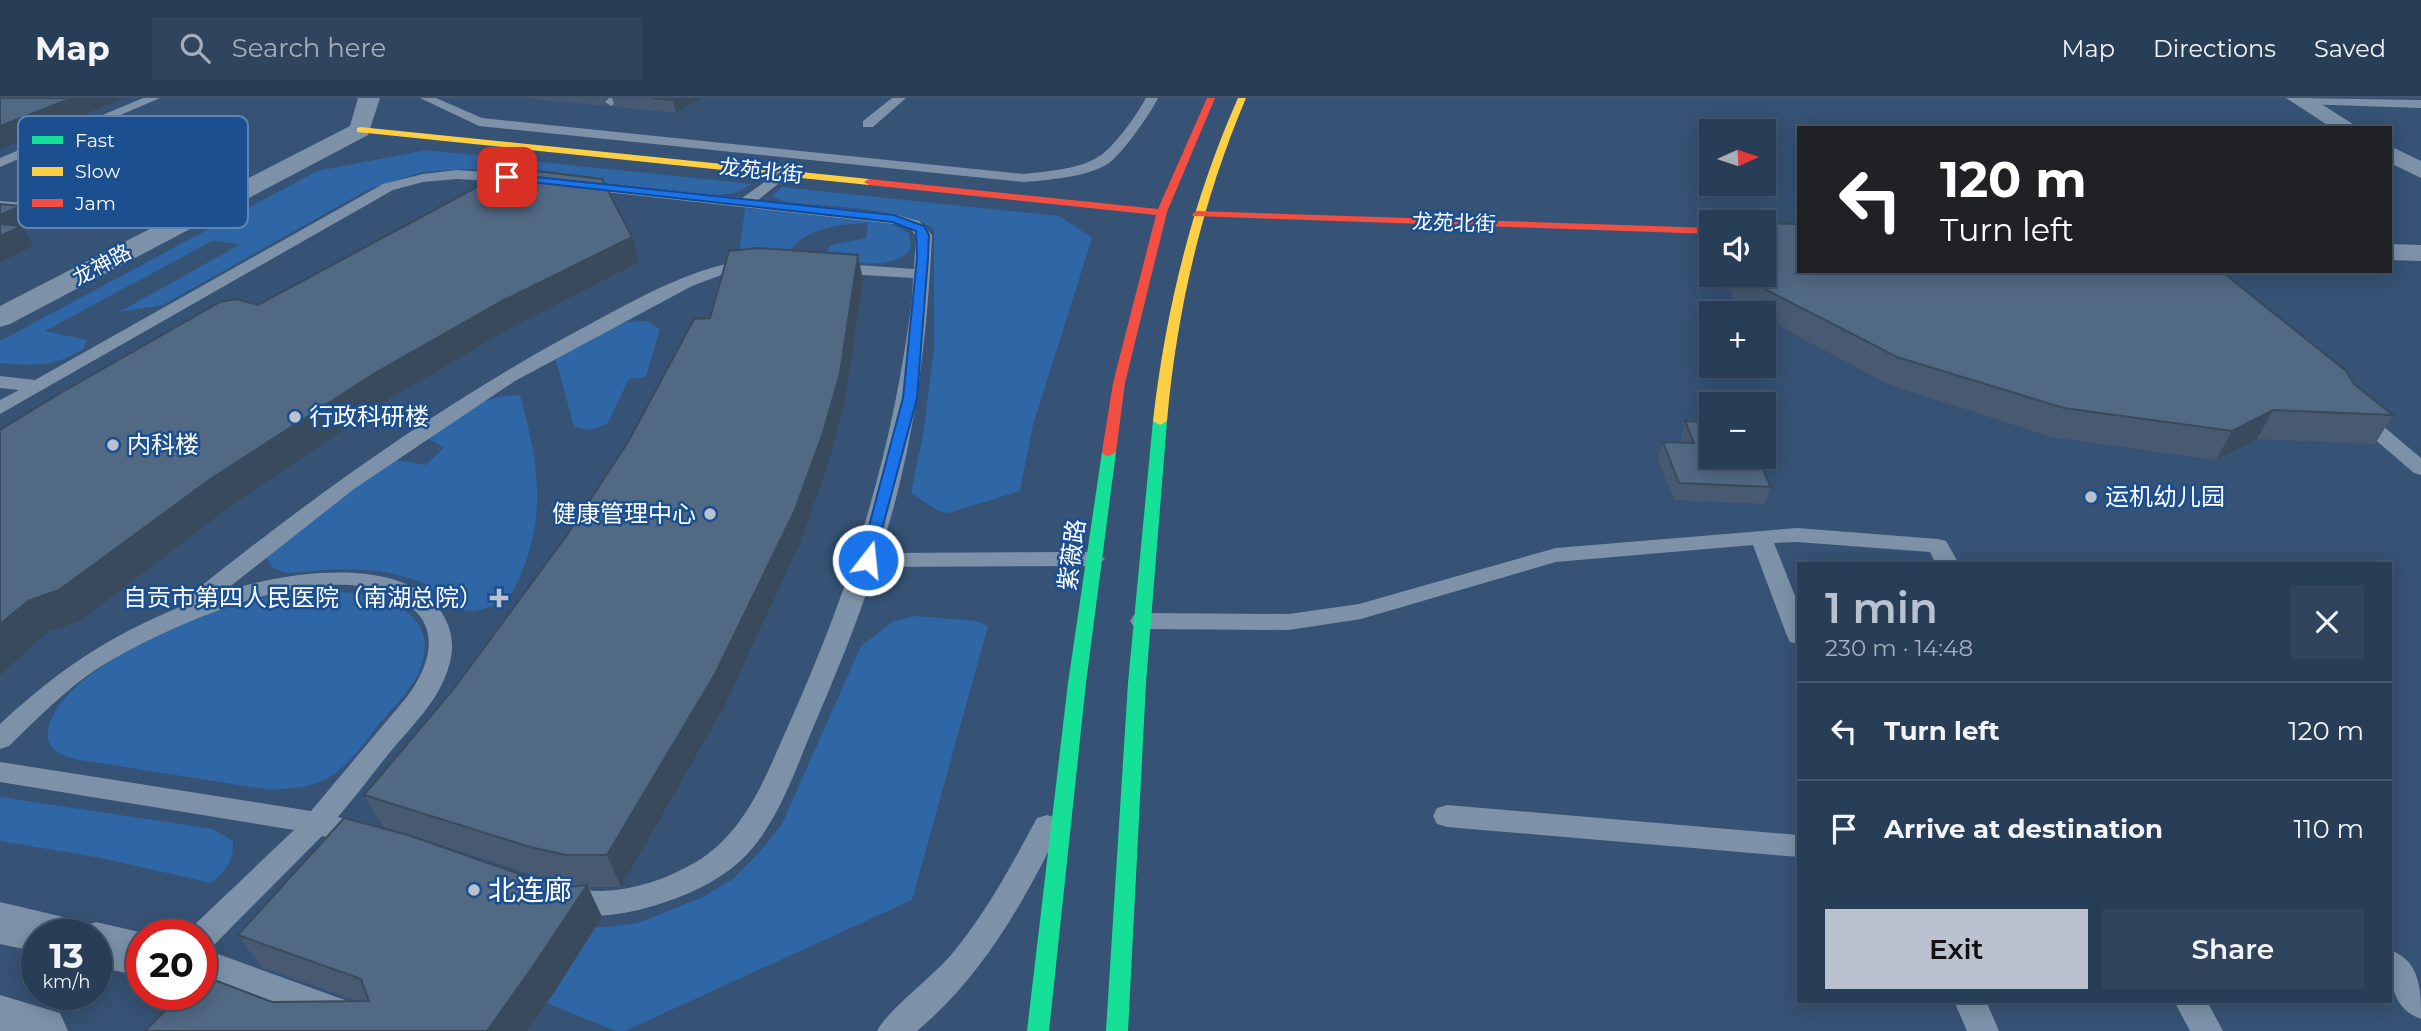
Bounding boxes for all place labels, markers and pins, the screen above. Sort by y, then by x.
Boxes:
pin [477,147,537,207]
place label: 行政科研楼 [309,402,429,431]
marker: 行政科研楼 [287,409,303,425]
place label: 内科楼 [127,430,199,459]
marker: 内科楼 [105,437,121,453]
place label: 运机幼儿园 [2105,482,2225,511]
marker: 运机幼儿园 [2083,489,2099,505]
place label: 健康管理中心 [552,499,696,528]
marker: 健康管理中心 [702,506,718,522]
place label: 自贡市第四人民医院（南湖总院） [123,583,483,612]
marker: 自贡市第四人民医院（南湖总院） [489,588,509,608]
place label: 北连廊 [488,873,572,907]
marker: 北连廊 [466,882,482,898]

